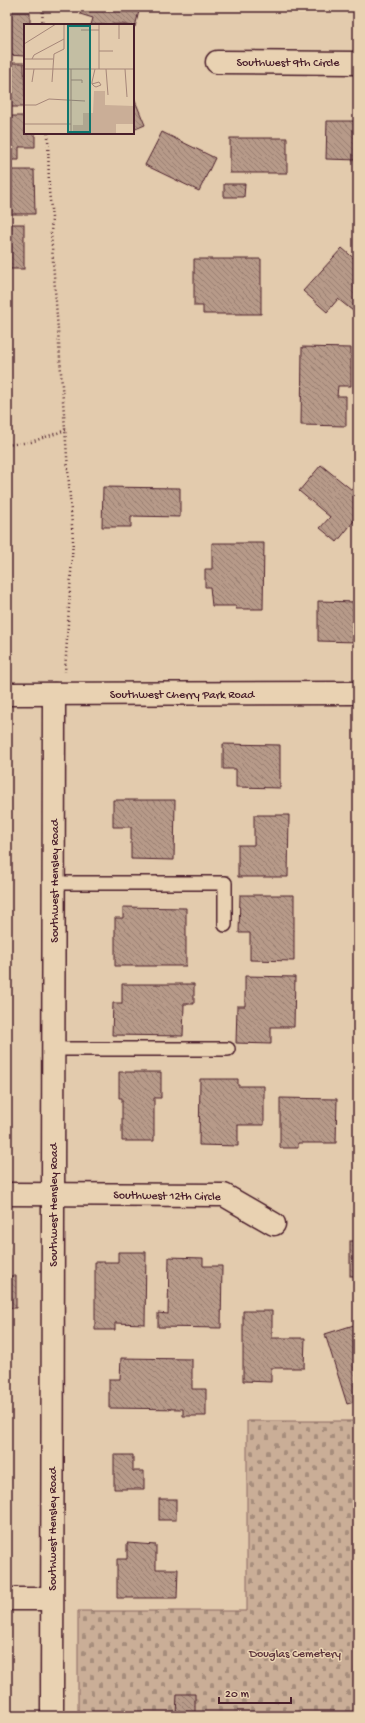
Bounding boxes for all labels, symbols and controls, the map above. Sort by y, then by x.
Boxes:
inset map [24,24,134,134]
street label: Southwest 9th Circle [237,57,340,71]
street label: Southwest Cherry Park Road [110,689,255,703]
street label: Southwest Hensley Road [49,818,63,943]
street label: Southwest Hensley Road [48,1142,62,1267]
street label: Southwest 12th Circle [113,1189,222,1205]
street label: Southwest Hensley Road [47,1466,61,1591]
park label: Douglas Cemetery [248,1648,341,1662]
scale bar [219,1679,291,1705]
text: 20 m [225,1688,250,1702]

